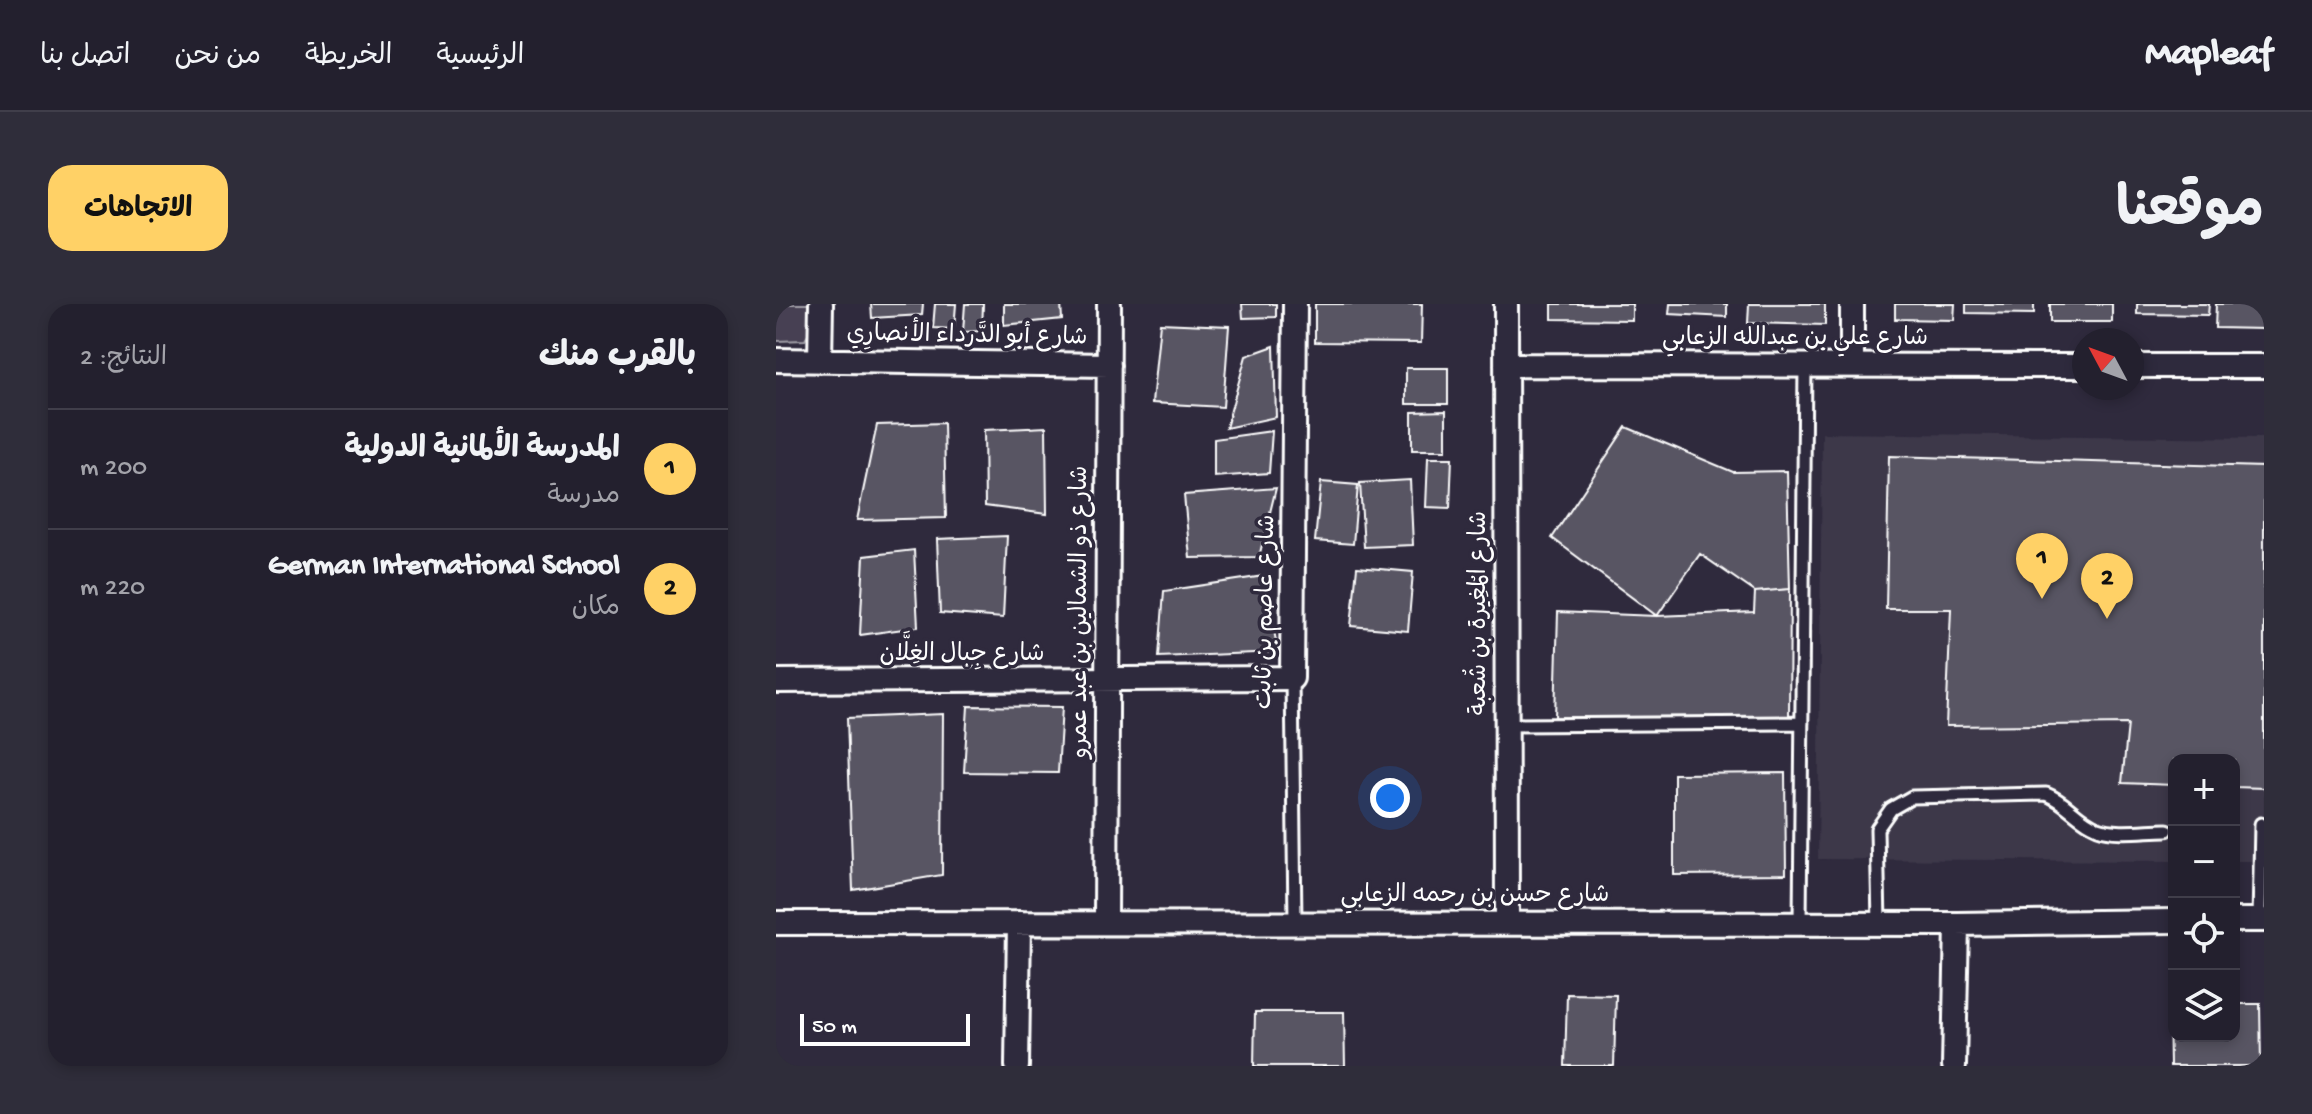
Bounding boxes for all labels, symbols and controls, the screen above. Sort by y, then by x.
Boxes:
text: Mapleaf [2145,33,2272,77]
text: اتصل بنا [40,41,130,74]
text: من نحن [174,41,261,74]
text: الخريطة [305,41,392,74]
text: الرئيسية [436,41,524,74]
button: الاتجاهات [48,165,228,251]
text: موقعنا [2116,181,2264,247]
street label: شارع أبو الدَّرداء الأنصارِي [846,314,1088,354]
street label: شارع علي بن عبدالله الزعابي [1662,325,1928,357]
north arrow [2072,328,2144,400]
text: بالقرب منك [539,339,696,379]
text: النتائج: 2 [80,344,167,375]
text: المدرسة الألمانية الدولية [344,433,620,468]
text: 200 m [80,454,147,485]
text: 1 [665,454,675,485]
street label: شارع ذو الشمالين بن عبد عمرو [1067,466,1096,760]
text: مدرسة [548,482,620,513]
street label: شارع المُغِيرة بن شُعبة [1462,511,1495,715]
street label: شارع عاصم بن ثابت [1251,514,1283,710]
pin: 1 [2016,533,2068,599]
text: German International School [268,550,620,585]
pin: 2 [2081,553,2133,619]
text: 220 m [80,574,145,605]
text: 2 [664,574,676,605]
text: مكان [572,594,620,625]
street label: شارع جِبال الغِلَّان [879,630,1045,670]
map controls [2168,754,2240,1042]
button: + [2168,754,2240,826]
your location [1370,778,1410,818]
button: − [2168,826,2240,898]
street label: شارع حسن بن رحمه الزعابي [1341,882,1609,914]
button: locate [2168,898,2240,970]
button: layers [2168,970,2240,1042]
scale bar [800,1010,970,1046]
text: 50 m [812,1015,857,1041]

